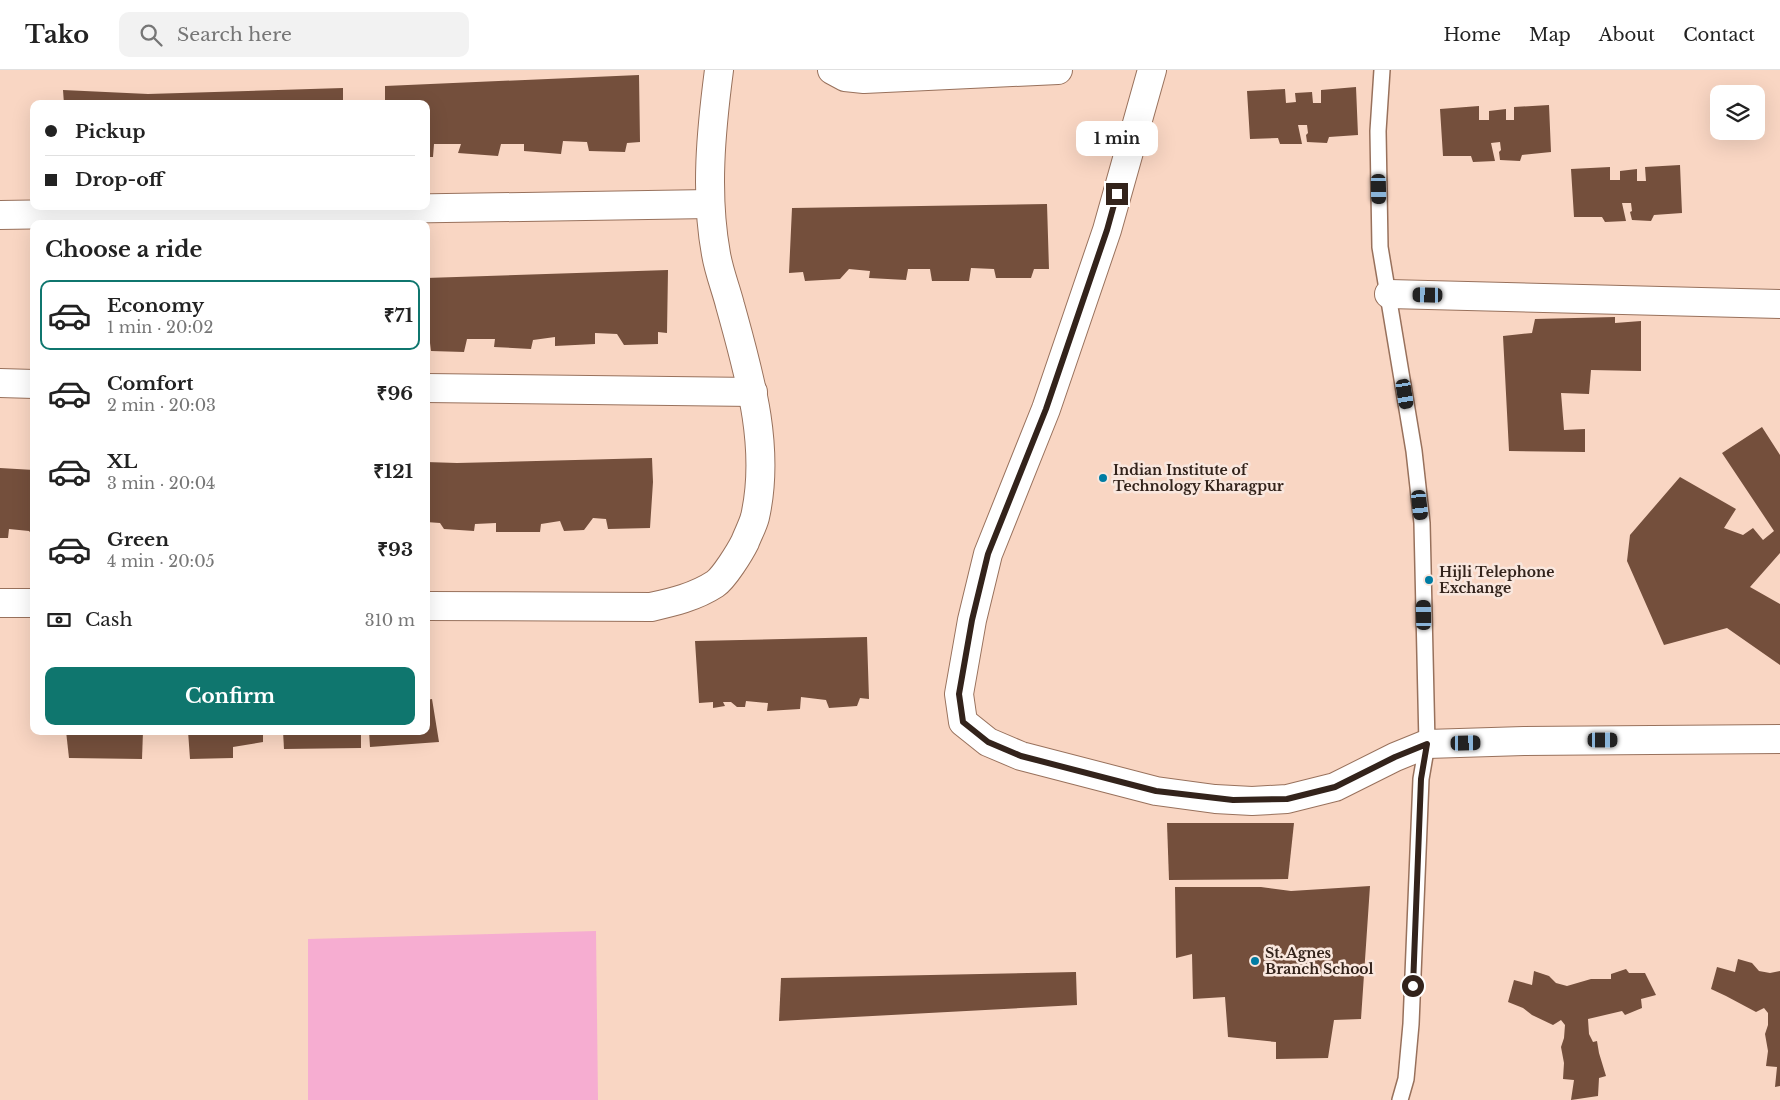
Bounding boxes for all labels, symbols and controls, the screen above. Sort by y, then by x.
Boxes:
search box [119,12,469,57]
text: Tako [25,20,89,49]
icon: search [137,21,165,49]
text: Search here [177,23,292,46]
text: Home [1443,24,1501,46]
text: Map [1529,24,1571,46]
text: About [1599,24,1655,46]
text: Contact [1683,24,1755,46]
map controls [1710,85,1765,140]
button: layers [1710,85,1765,140]
text: Pickup [75,120,146,143]
callout: 1 min [1076,122,1158,156]
text: 1 min [1094,128,1140,148]
text: Drop-off [75,168,164,191]
car [1371,174,1386,204]
route end [1106,183,1128,205]
text: Choose a ride [45,236,202,263]
car [1412,287,1443,303]
icon: car [47,293,92,338]
text: Economy [107,294,204,317]
text: ₹71 [384,304,413,327]
text: 1 min · 20:02 [107,317,213,337]
icon: car [47,371,92,416]
text: Comfort [107,372,194,395]
car [1395,378,1414,410]
text: ₹96 [377,382,413,405]
text: 2 min · 20:03 [107,395,216,415]
icon: car [47,449,92,494]
text: XL [107,450,137,473]
text: ₹121 [373,460,413,483]
place label: Indian Institute of Technology Kharagpur [1113,461,1284,495]
marker: Indian Institute of Technology Kharagpur [1097,472,1109,484]
text: 3 min · 20:04 [107,473,215,493]
car [1410,489,1429,521]
icon: car [47,527,92,572]
text: Green [107,528,169,551]
text: ₹93 [377,538,413,561]
text: 4 min · 20:05 [107,551,215,571]
place label: Hijli Telephone Exchange [1439,563,1554,597]
marker: Hijli Telephone Exchange [1423,574,1435,586]
car [1416,600,1431,630]
icon: cash [45,606,73,634]
text: Cash [85,608,132,631]
text: 310 m [365,610,415,630]
button: Confirm [45,667,415,725]
car [1588,733,1618,748]
car [1450,735,1481,751]
place label: St. Agnes Branch School [1265,944,1374,978]
marker: St. Agnes Branch School [1249,955,1261,967]
route start [1402,975,1424,997]

